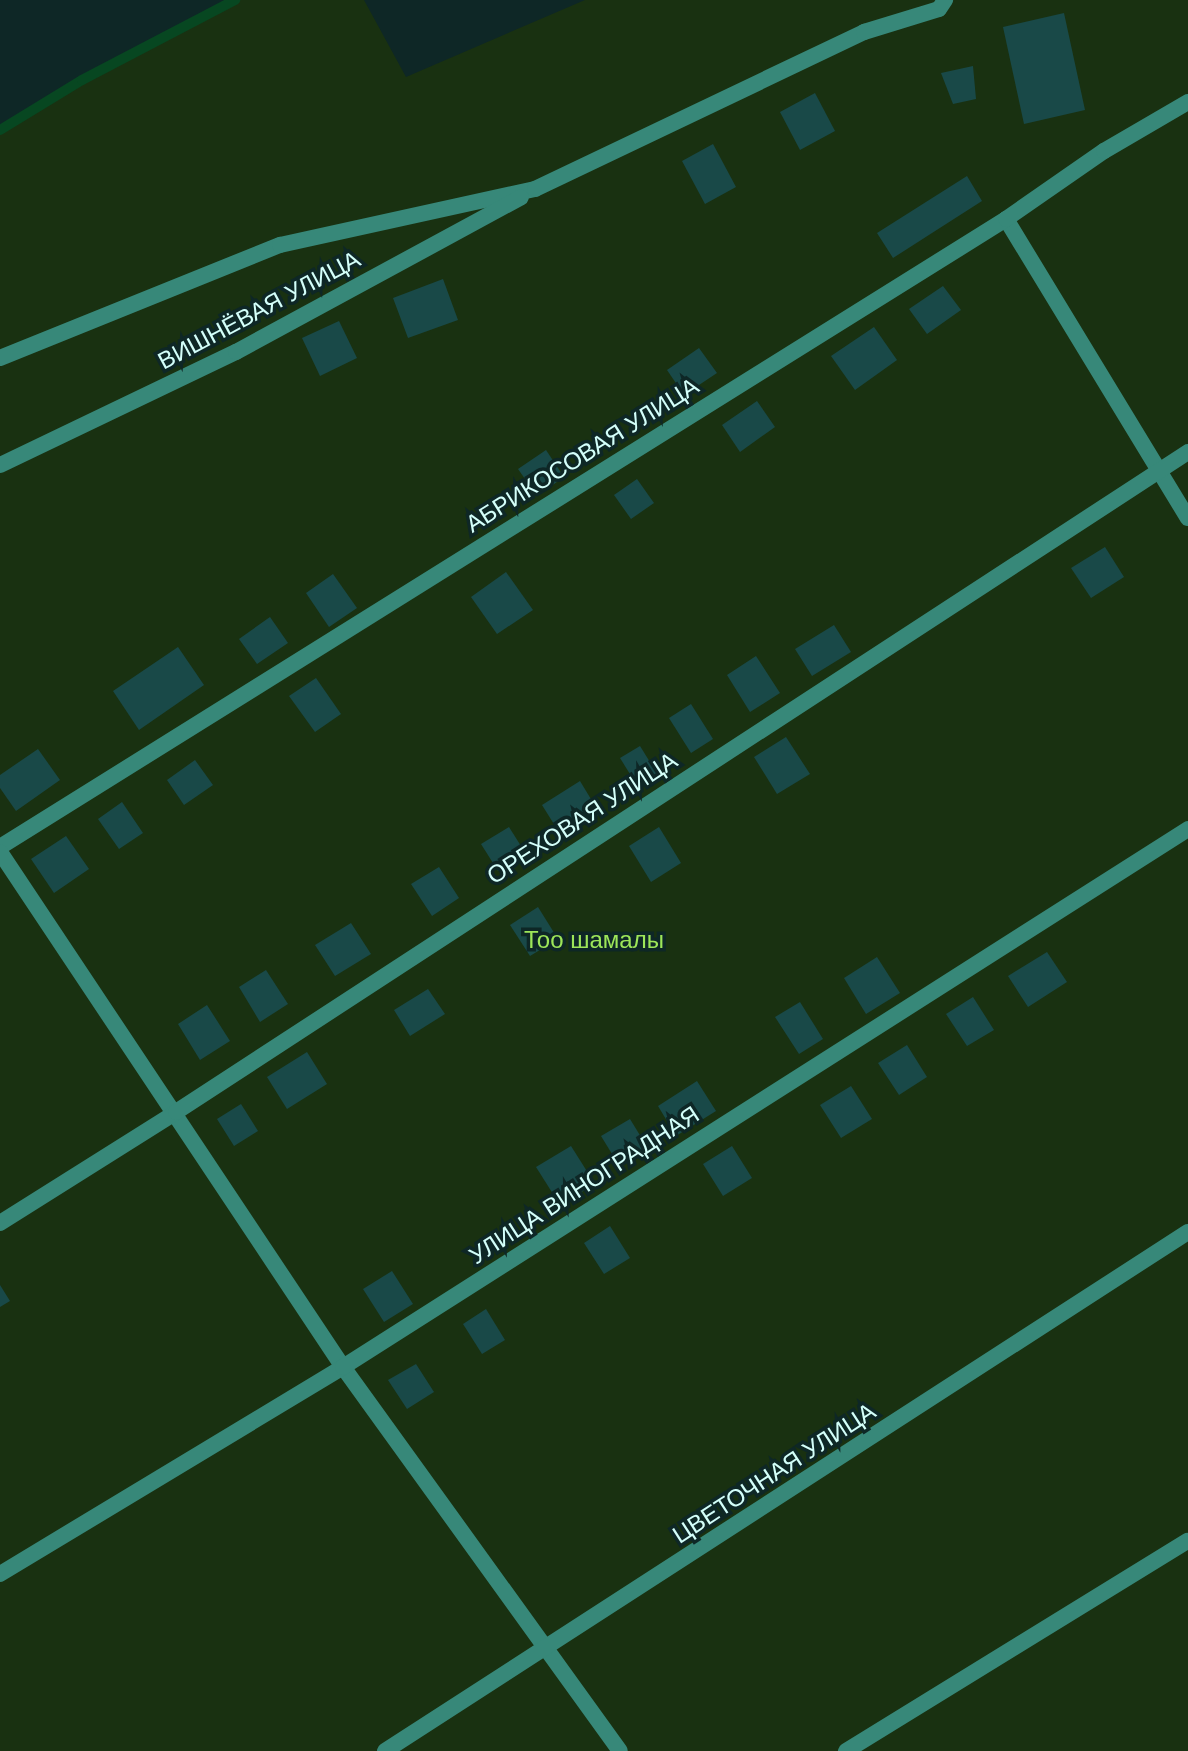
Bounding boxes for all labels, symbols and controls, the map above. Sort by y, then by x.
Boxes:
street label: ВИШНЁВАЯ УЛИЦА [153,244,365,376]
street label: АБРИКОСОВАЯ УЛИЦА [460,371,704,539]
street label: ОРЕХОВАЯ УЛИЦА [481,746,683,890]
park label: Тоо шамалы [524,926,664,954]
street label: УЛИЦА ВИНОГРАДНАЯ [464,1100,704,1270]
street label: ЦВЕТОЧНАЯ УЛИЦА [667,1397,881,1549]

